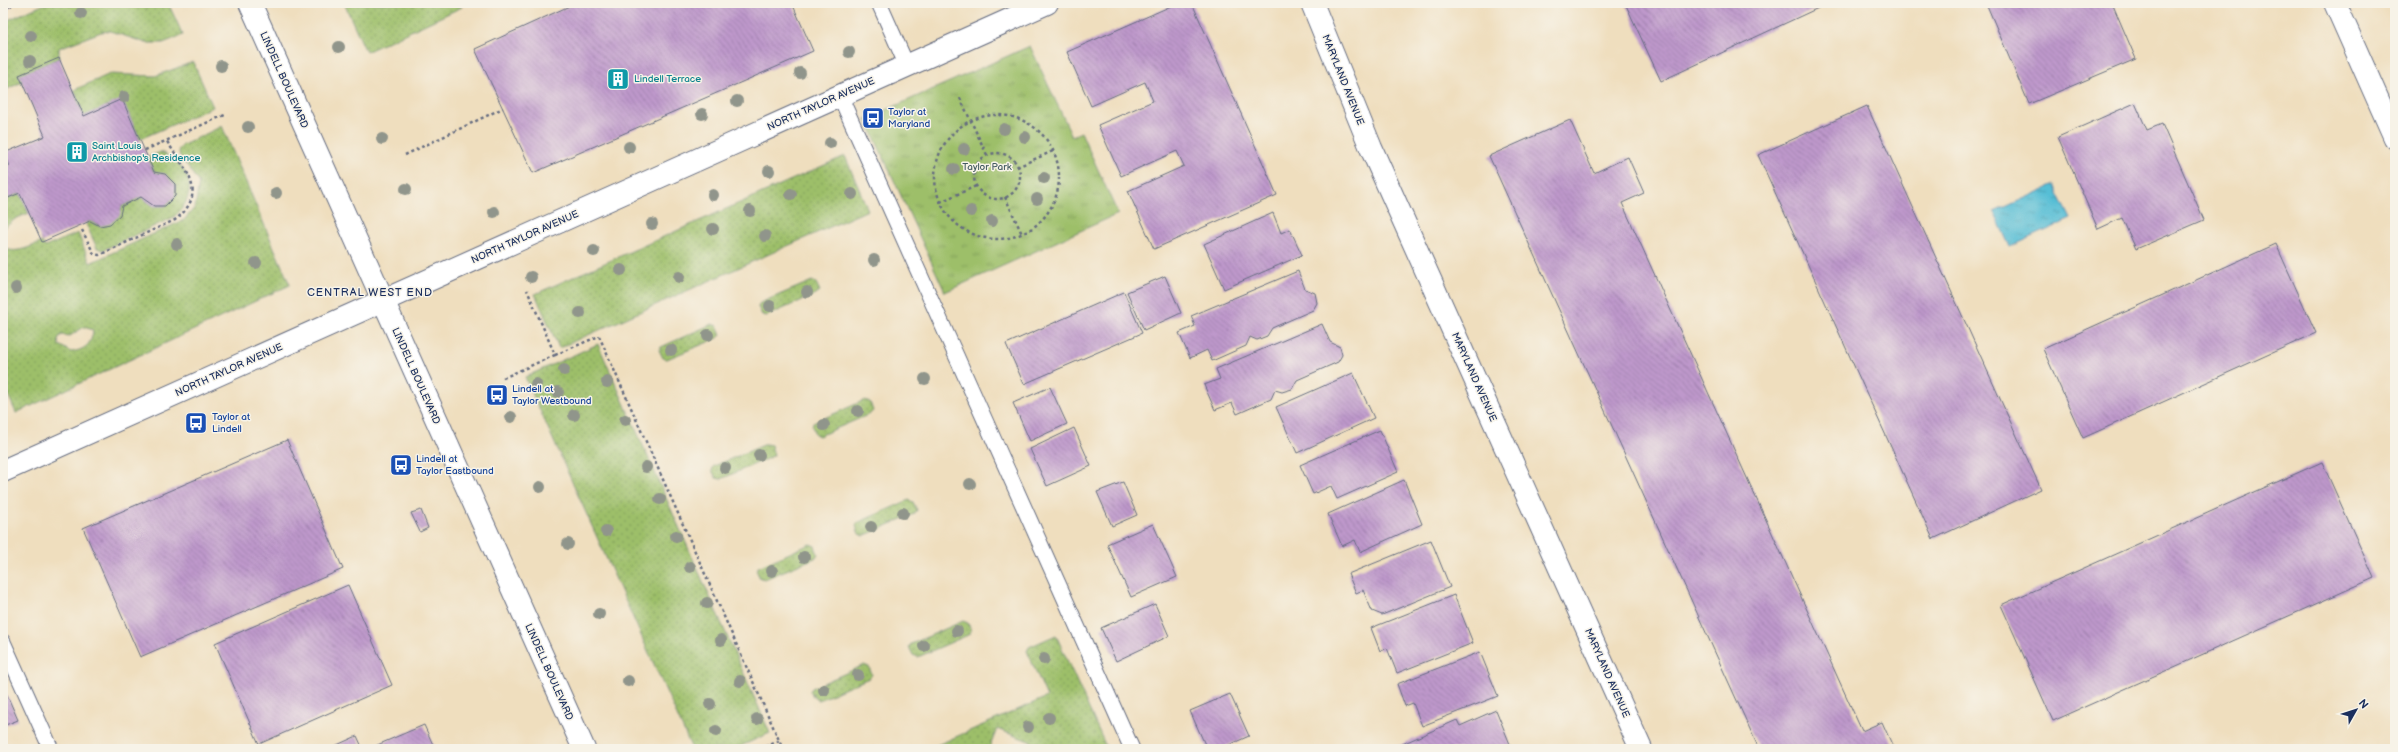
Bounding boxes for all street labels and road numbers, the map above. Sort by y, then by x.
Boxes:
street label: LINDELL BOULEVARD [257,30,311,130]
street label: MARYLAND AVENUE [1319,33,1367,127]
street label: NORTH TAYLOR AVENUE [765,75,877,133]
street label: NORTH TAYLOR AVENUE [469,208,581,266]
street label: LINDELL BOULEVARD [389,326,443,426]
street label: MARYLAND AVENUE [1449,330,1499,424]
street label: NORTH TAYLOR AVENUE [173,341,285,399]
street label: LINDELL BOULEVARD [522,622,576,722]
street label: MARYLAND AVENUE [1582,626,1632,720]

